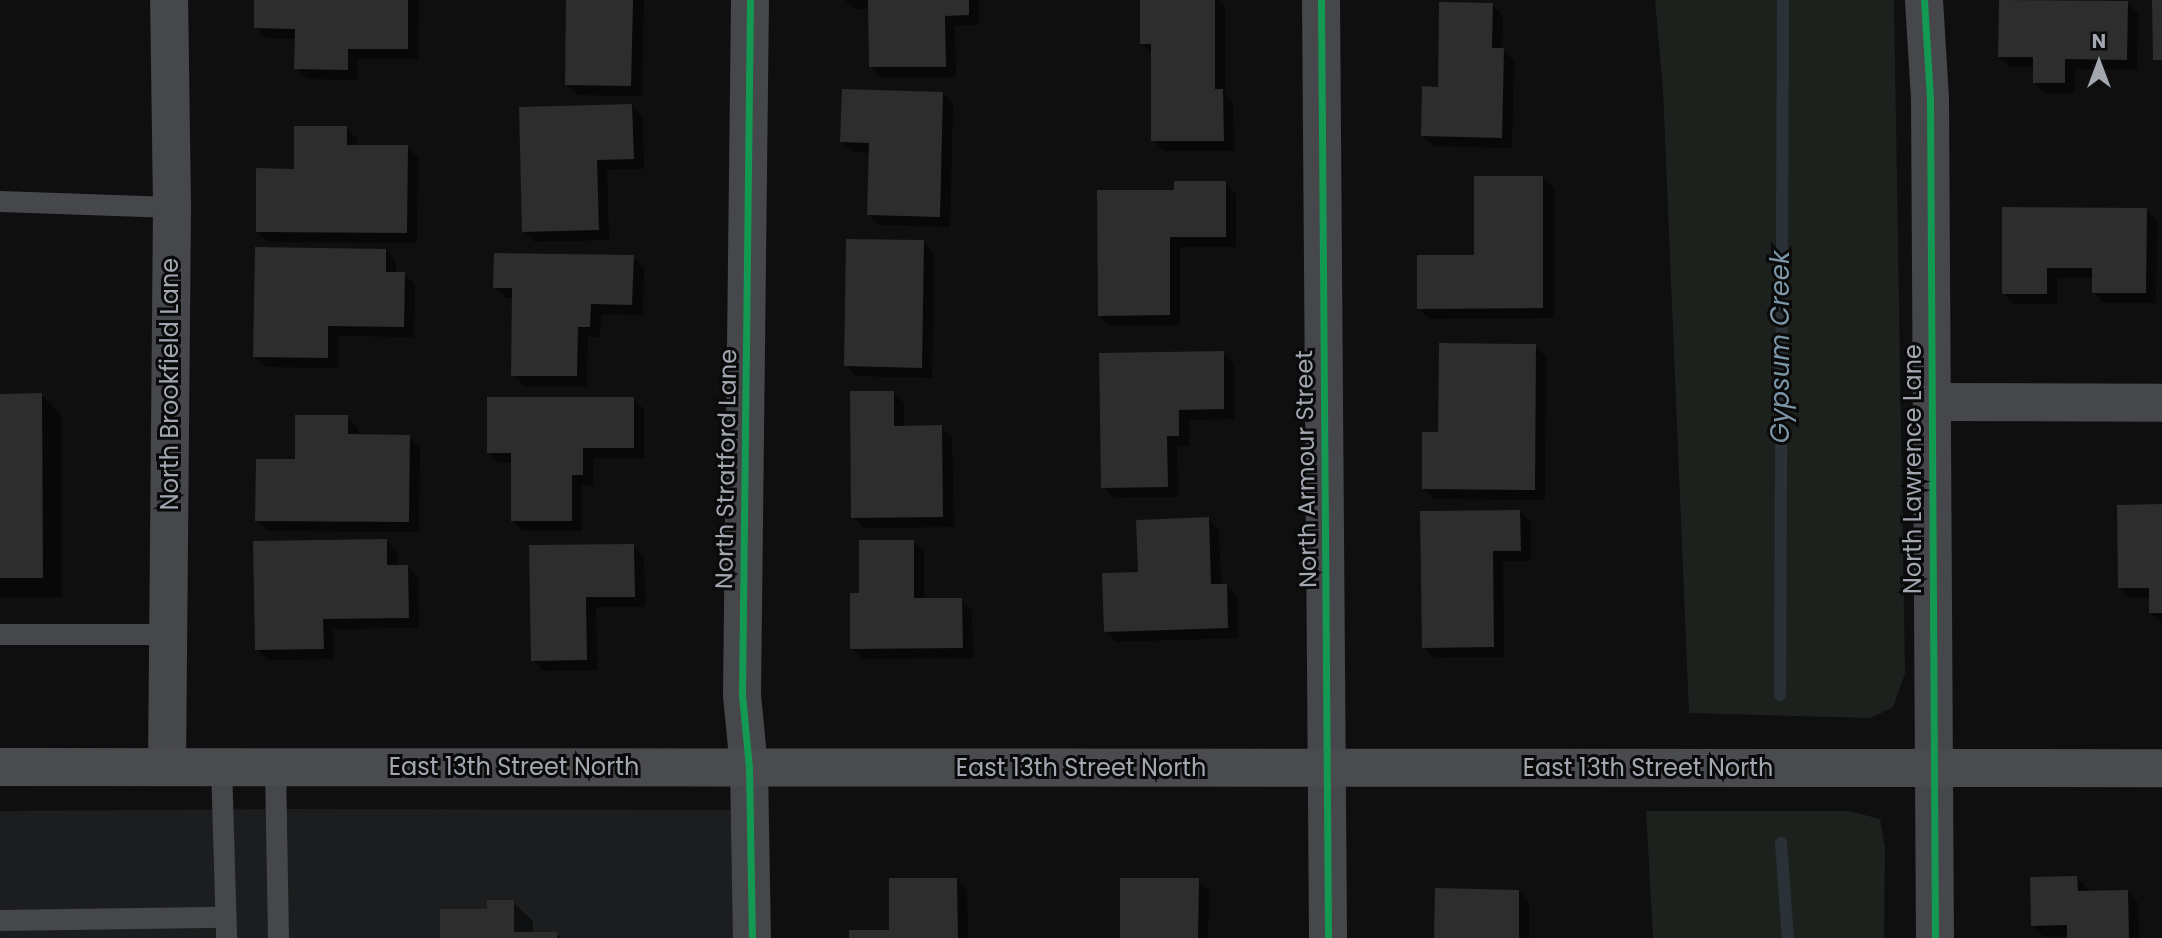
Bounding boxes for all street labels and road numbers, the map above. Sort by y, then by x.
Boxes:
street label: North Brookfield Lane [156,258,184,510]
street label: North Lawrence Lane [1899,344,1927,594]
street label: North Stratford Lane [710,349,742,589]
street label: North Armour Street [1290,350,1322,588]
street label: East 13th Street North [389,753,639,781]
street label: East 13th Street North [956,754,1206,782]
street label: East 13th Street North [1523,754,1773,782]

